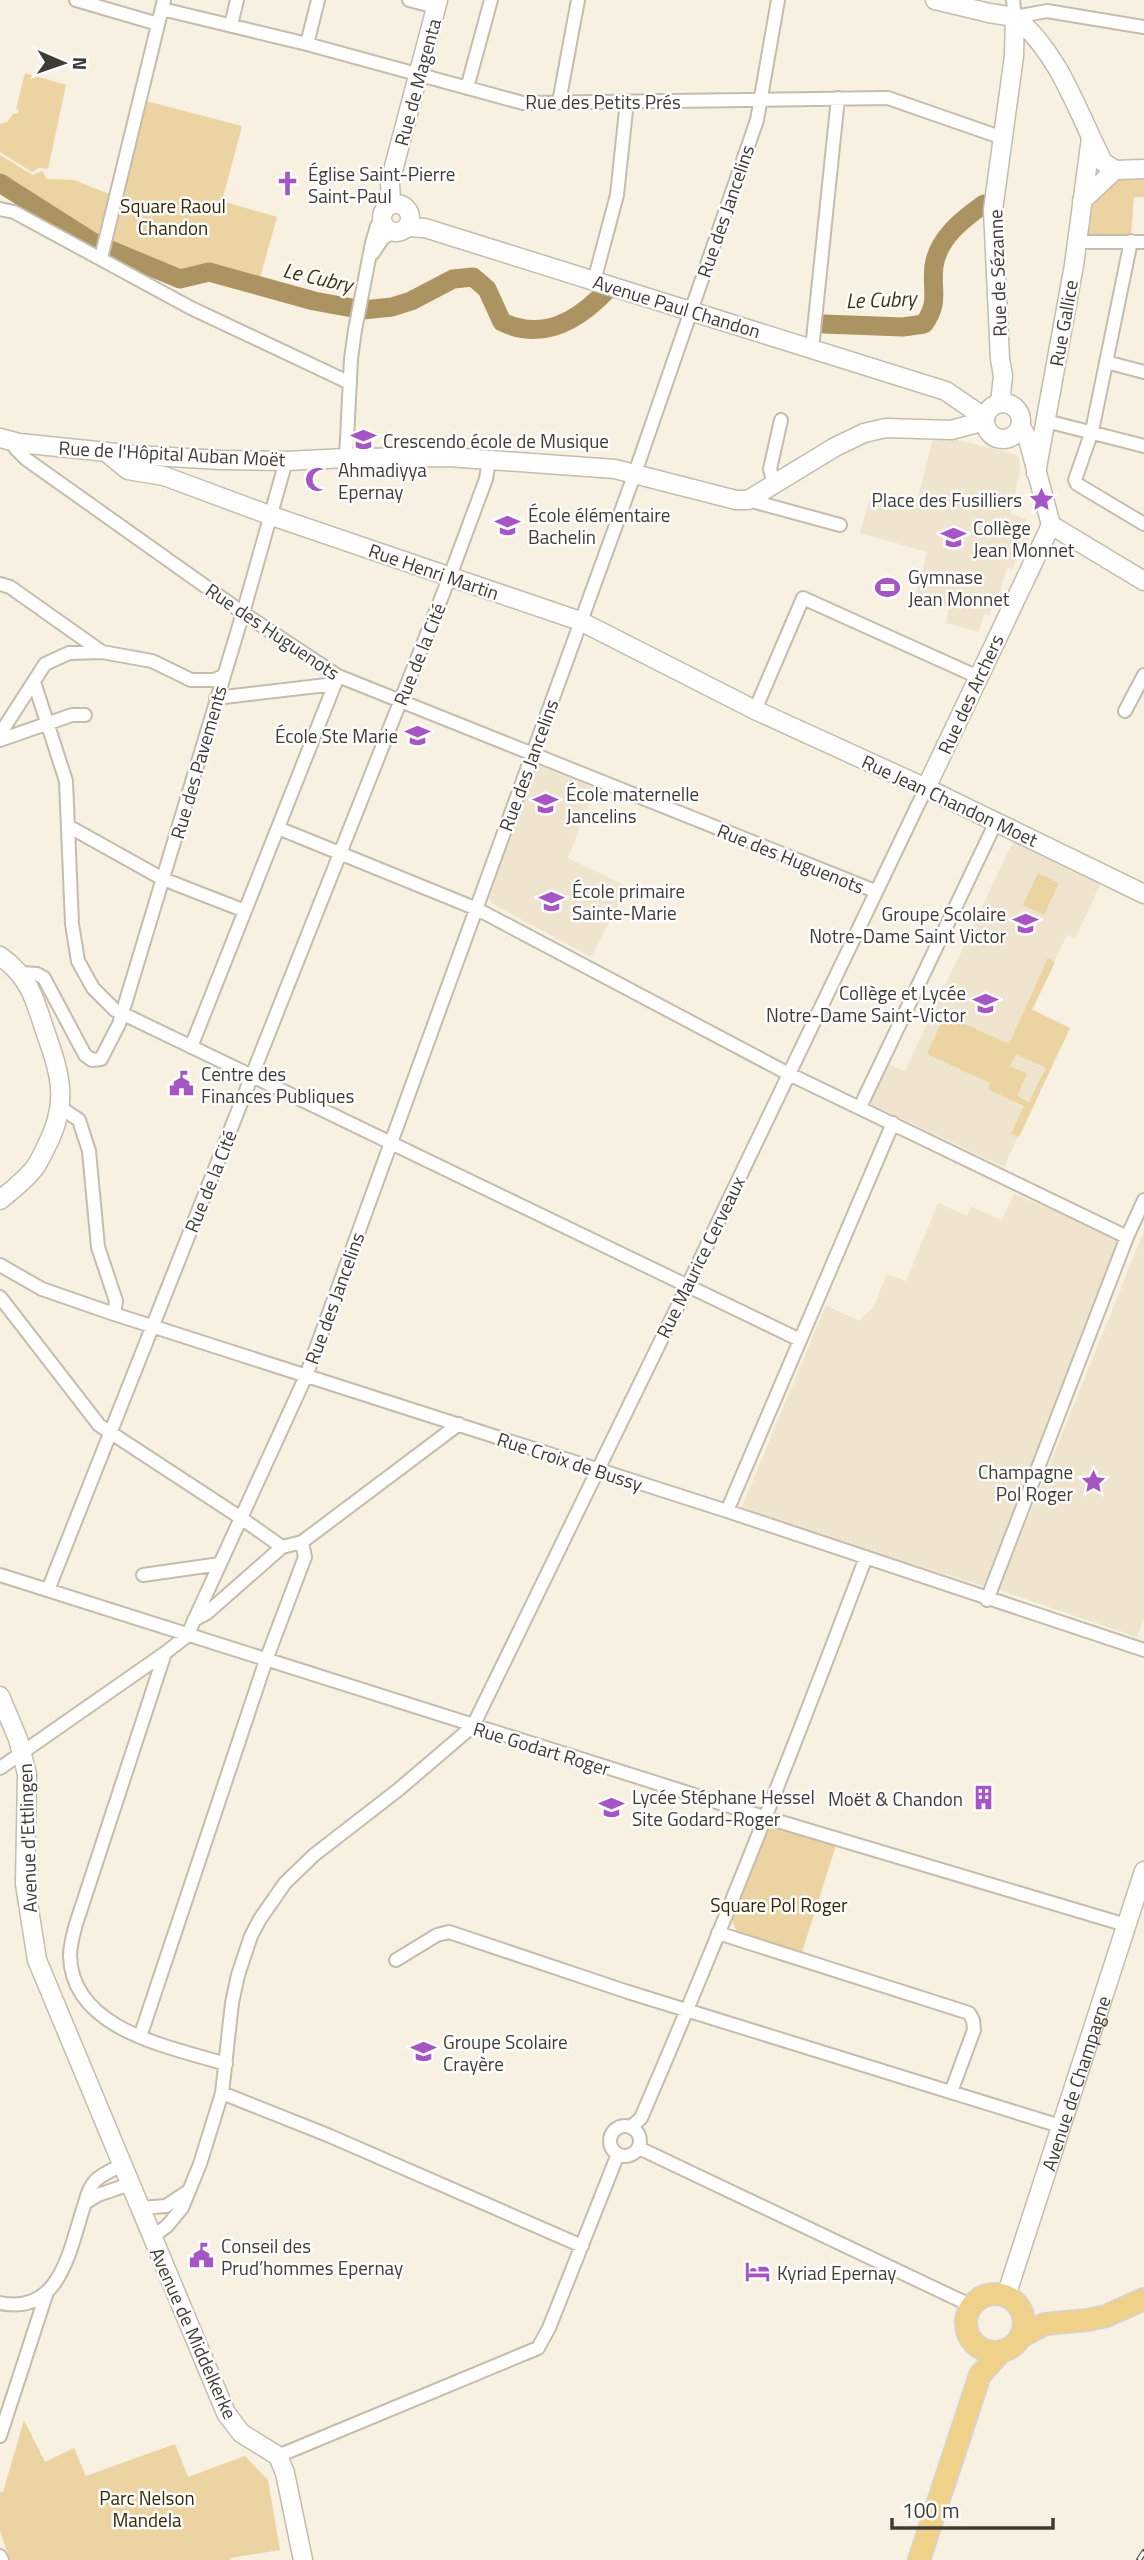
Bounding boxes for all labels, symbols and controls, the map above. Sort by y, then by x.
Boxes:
street label: Rue de Magenta [386,15,448,149]
north arrow [28,28,98,98]
text: N [66,57,95,71]
street label: Rue des Petits Prés [525,87,681,116]
street label: Rue des Jancelins [689,141,761,281]
place label: Église Saint-Pierre Saint-Paul [308,159,455,210]
church icon: Église Saint-Pierre Saint-Paul [274,170,302,198]
park label: Square Raoul Chandon [120,191,226,242]
street label: Rue de Sézanne [980,209,1014,337]
water label: Le Cubry [280,253,358,301]
street label: Avenue Paul Chandon [590,267,764,345]
street label: Rue Gallice [1041,277,1085,369]
water label: Le Cubry [845,282,919,316]
school or university icon: Crescendo école de Musique [349,426,377,454]
place label: Crescendo école de Musique [383,426,609,455]
street label: Rue de l'Hôpital Auban Moët [58,433,286,473]
place label: Ahmadiyya Epernay [338,455,427,506]
mosque icon: Ahmadiyya Epernay [304,466,332,494]
place label: Place des Fusilliers [872,485,1022,514]
place icon: Place des Fusilliers [1028,485,1056,513]
place label: École élémentaire Bachelin [528,500,670,551]
school or university icon: École élémentaire Bachelin [494,511,522,539]
place label: Collège Jean Monnet [973,513,1075,564]
school or university icon: Collège Jean Monnet [939,524,967,552]
street label: Rue Henri Martin [365,535,503,607]
place label: Gymnase Jean Monnet [908,562,1010,613]
sports icon: Gymnase Jean Monnet [874,573,902,601]
street label: Rue des Huguenots [200,575,346,687]
street label: Rue de la Cité [385,598,453,710]
street label: Rue des Archers [930,629,1011,759]
street label: Rue des Pavements [162,682,234,842]
street label: Rue des Jancelins [491,695,565,835]
place label: École Ste Marie [275,721,398,750]
school or university icon: École Ste Marie [404,721,432,749]
street label: Rue Jean Chandon Moet [857,746,1043,854]
place label: École maternelle Jancelins [566,779,699,830]
school or university icon: École maternelle Jancelins [532,790,560,818]
street label: Rue des Huguenots [713,815,869,901]
place label: École primaire Sainte-Marie [572,876,685,927]
school or university icon: École primaire Sainte-Marie [538,887,566,915]
place label: Groupe Scolaire Notre-Dame Saint Victor [809,899,1006,950]
school or university icon: Groupe Scolaire Notre-Dame Saint Victor [1012,910,1040,938]
place label: Collège et Lycée Notre-Dame Saint-Victor [766,978,966,1029]
school or university icon: Collège et Lycée Notre-Dame Saint-Victor [972,989,1000,1017]
place label: Centre des Finances Publiques [201,1059,354,1110]
public building icon: Centre des Finances Publiques [167,1070,195,1098]
street label: Rue de la Cité [176,1125,244,1237]
street label: Rue Maurice Cerveaux [648,1171,752,1343]
street label: Rue des Jancelins [297,1228,371,1368]
street label: Rue Croix de Bussy [494,1424,646,1498]
place label: Champagne Pol Roger [978,1457,1073,1508]
place icon: Champagne Pol Roger [1079,1468,1107,1496]
street label: Rue Godart Roger [470,1713,614,1783]
street label: Avenue d'Ettlingen [10,1763,44,1913]
place label: Lycée Stéphane Hessel Site Godard-Roger [632,1782,815,1833]
place label: Moёt & Chandon [828,1784,963,1813]
building icon: Moёt & Chandon [969,1784,997,1812]
school or university icon: Lycée Stéphane Hessel Site Godard-Roger [598,1793,626,1821]
park label: Square Pol Roger [710,1890,848,1919]
street label: Avenue de Champagne [1033,1992,1117,2174]
place label: Groupe Scolaire Crayère [443,2027,568,2078]
school or university icon: Groupe Scolaire Crayère [409,2038,437,2066]
place label: Conseil des Prud’hommes Epernay [221,2231,403,2282]
public building icon: Conseil des Prud’hommes Epernay [187,2242,215,2270]
street label: Avenue de Middelkerke [143,2243,245,2423]
hotel icon: Kyriad Epernay [743,2258,771,2286]
place label: Kyriad Epernay [777,2258,897,2287]
park label: Parc Nelson Mandela [99,2483,195,2534]
scale bar [892,2486,1053,2530]
text: 100 m [902,2494,959,2526]

